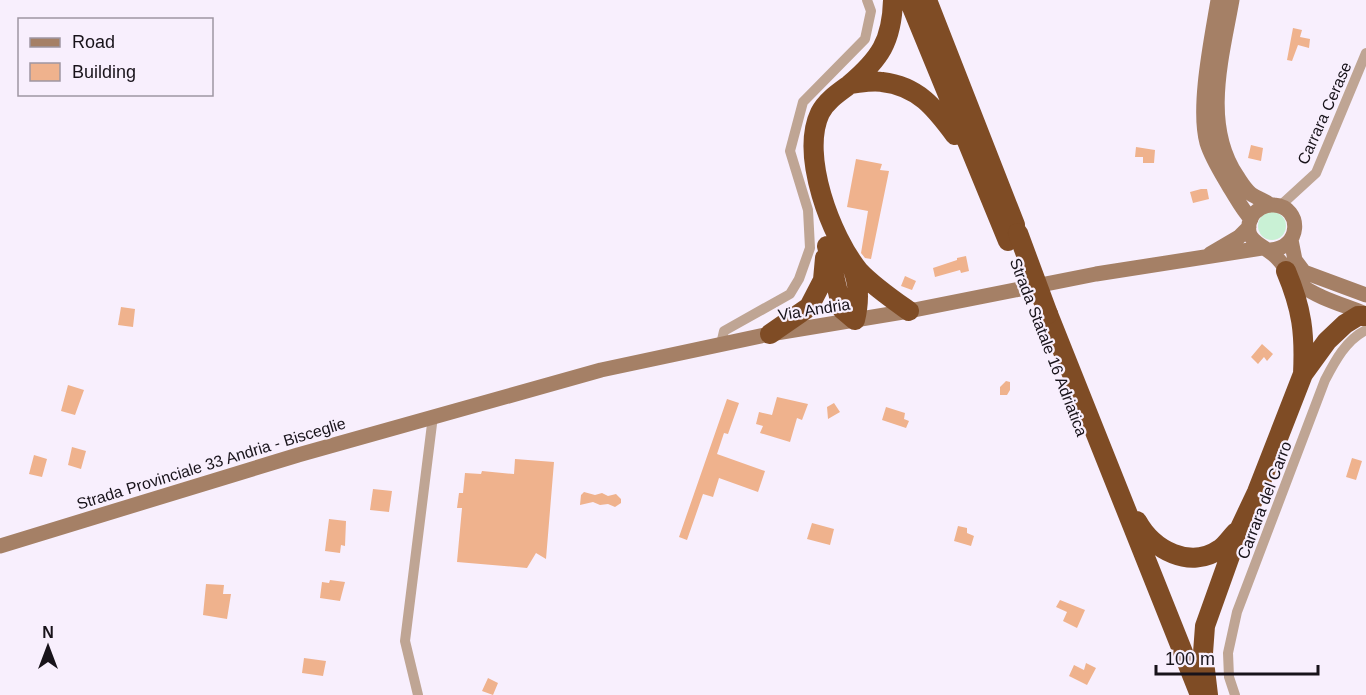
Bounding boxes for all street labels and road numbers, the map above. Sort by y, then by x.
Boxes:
street label: Carrara Cerase [1294,59,1355,167]
street label: Strada Statale 16 Adriatica [1007,256,1090,439]
street label: Via Andria [777,295,851,324]
street label: Strada Provinciale 33 Andria - Bisceglie [75,414,348,513]
street label: Carrara del Carro [1234,439,1295,561]

